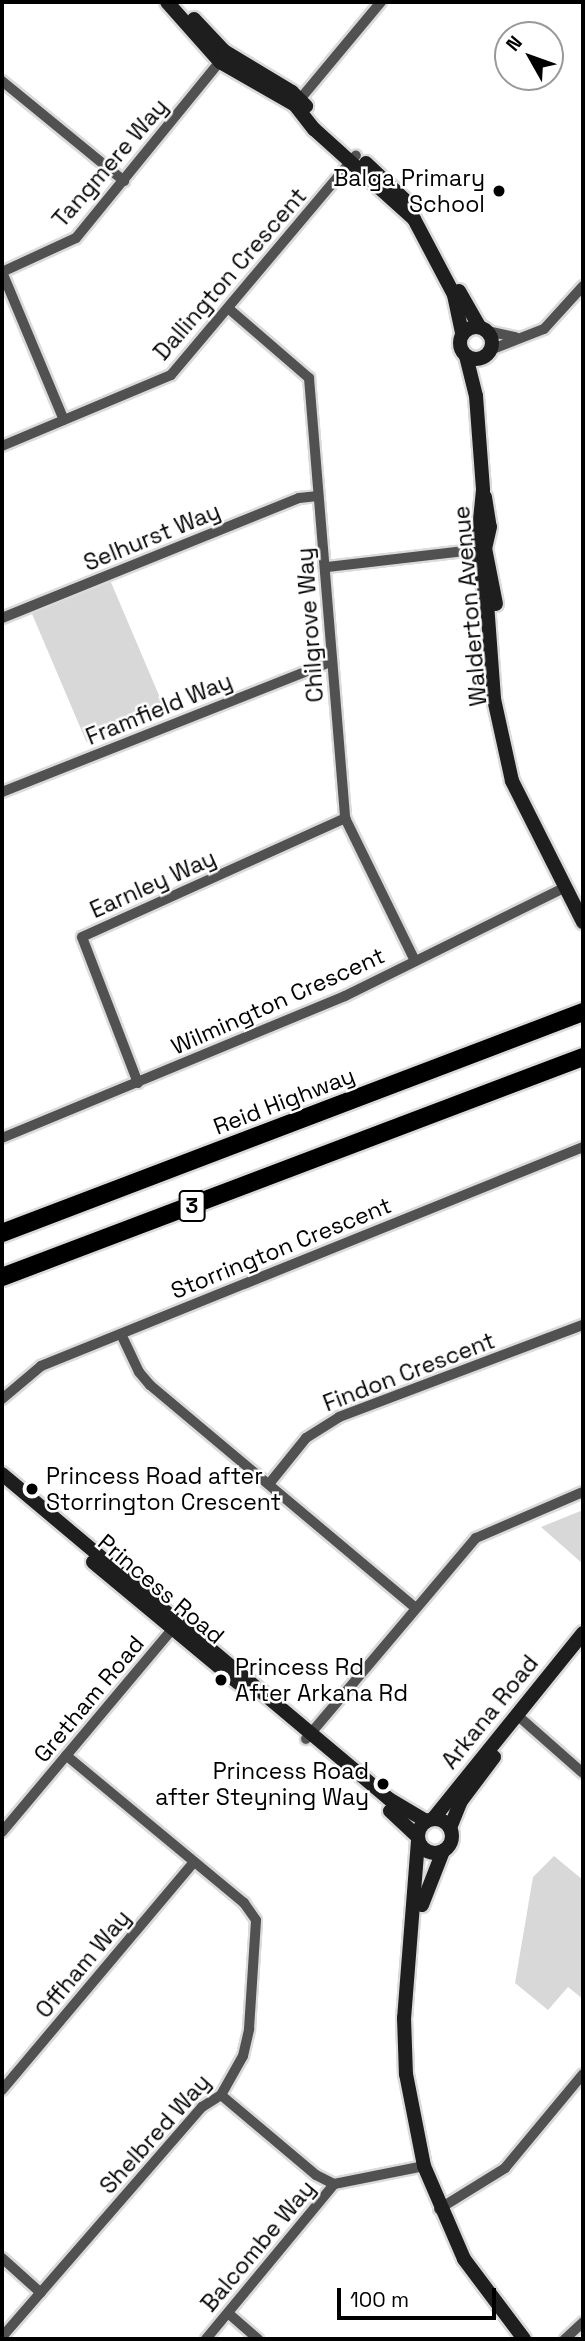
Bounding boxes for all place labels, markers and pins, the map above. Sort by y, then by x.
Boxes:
place label: Balga Primary School [333,164,485,218]
marker: Balga Primary School [491,183,507,199]
place label: Princess Road after Storrington Crescent [46,1462,281,1516]
marker: Princess Road after Storrington Crescent [24,1481,40,1497]
place label: Princess Rd After Arkana Rd [235,1653,408,1707]
marker: Princess Rd After Arkana Rd [213,1672,229,1688]
place label: Princess Road after Steyning Way [155,1757,369,1811]
marker: Princess Road after Steyning Way [375,1776,391,1792]

